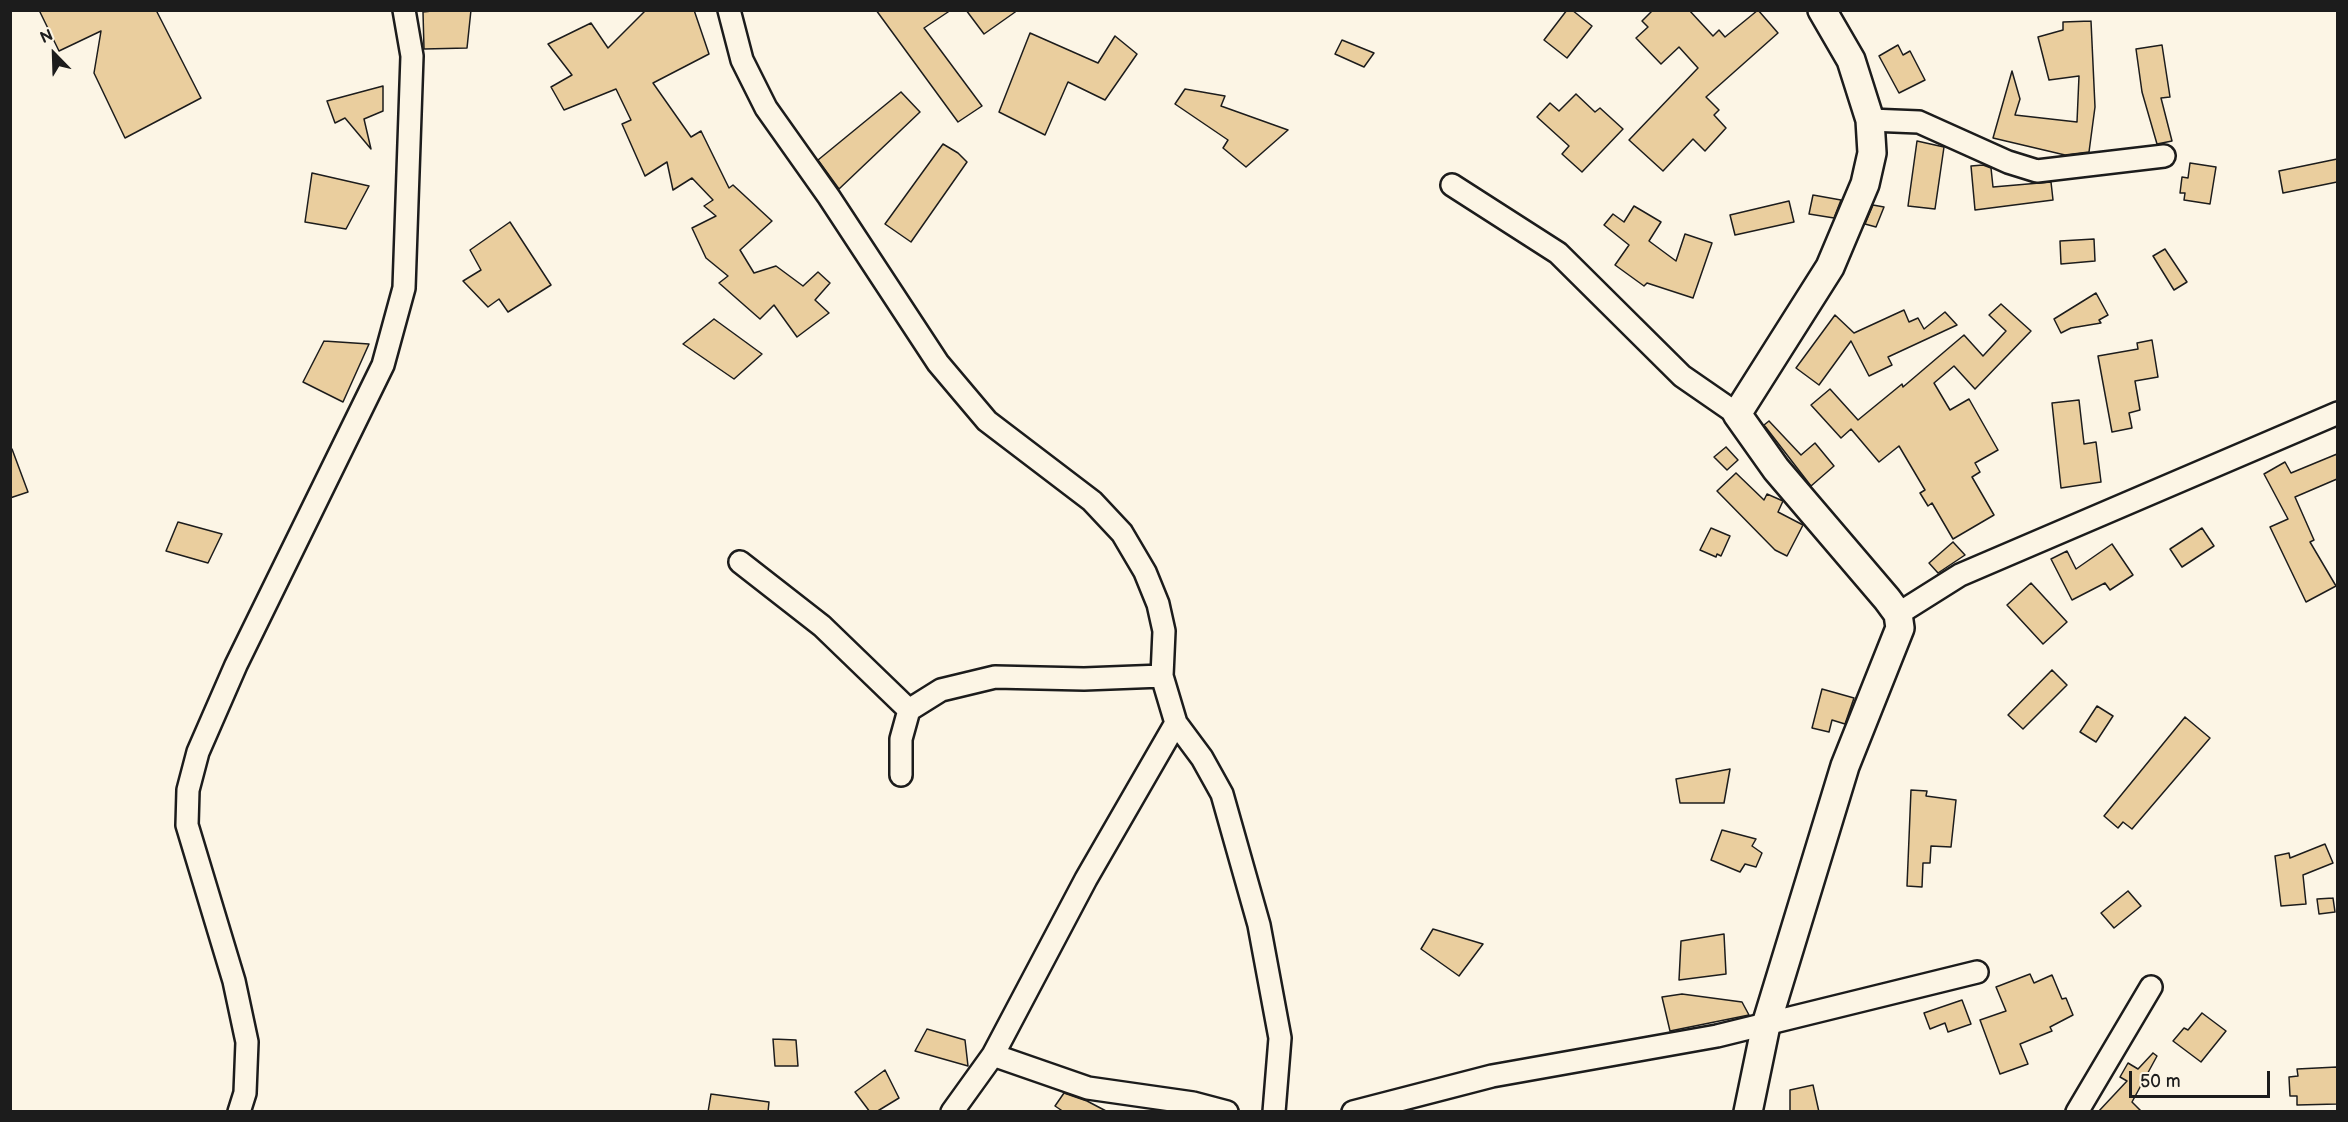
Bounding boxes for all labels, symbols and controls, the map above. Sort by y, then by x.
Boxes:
north arrow [24,24,84,84]
text: N [38,26,56,48]
scale bar [2132,1059,2273,1097]
text: 50 m [2140,1071,2181,1092]

